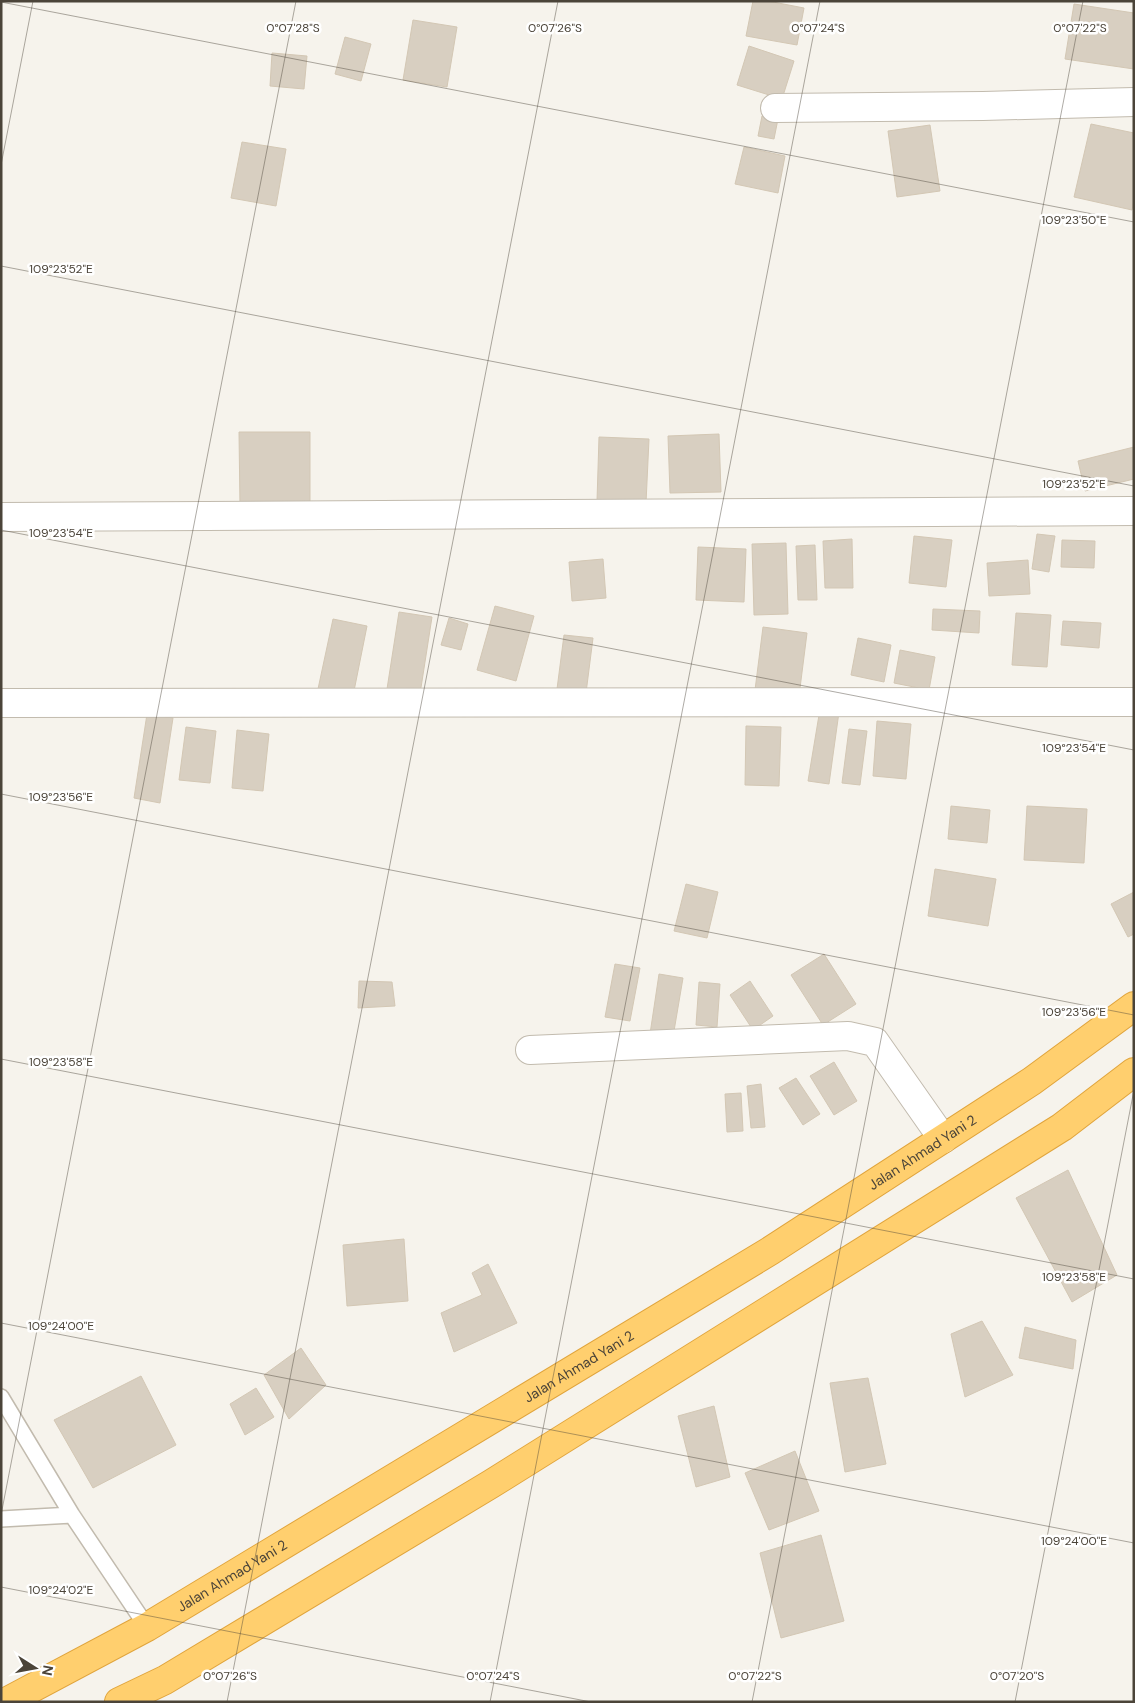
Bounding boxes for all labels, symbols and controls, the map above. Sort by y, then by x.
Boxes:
text: 0°07'28"S [266,20,320,36]
text: 0°07'26"S [528,20,582,36]
text: 0°07'24"S [791,20,845,36]
text: 0°07'22"S [1053,20,1107,36]
text: 109°23'50"E [1042,212,1107,228]
text: 109°23'52"E [29,261,93,277]
text: 109°23'52"E [1042,476,1106,492]
text: 109°23'54"E [29,525,93,541]
text: 109°23'54"E [1042,740,1106,756]
text: 109°23'56"E [29,789,93,805]
text: 109°23'56"E [1042,1004,1106,1020]
text: 109°23'58"E [29,1054,93,1070]
street label: Jalan Ahmad Yani 2 [865,1111,980,1194]
text: 109°23'58"E [1042,1269,1106,1285]
text: 109°24'00"E [28,1318,94,1334]
street label: Jalan Ahmad Yani 2 [521,1326,637,1406]
text: 109°24'00"E [1041,1533,1107,1549]
street label: Jalan Ahmad Yani 2 [174,1536,290,1616]
text: 109°24'02"E [29,1582,94,1598]
north arrow [10,1643,60,1693]
text: N [38,1664,58,1677]
text: 0°07'26"S [203,1668,257,1684]
text: 0°07'24"S [466,1668,520,1684]
text: 0°07'22"S [728,1668,782,1684]
text: 0°07'20"S [990,1668,1044,1684]

